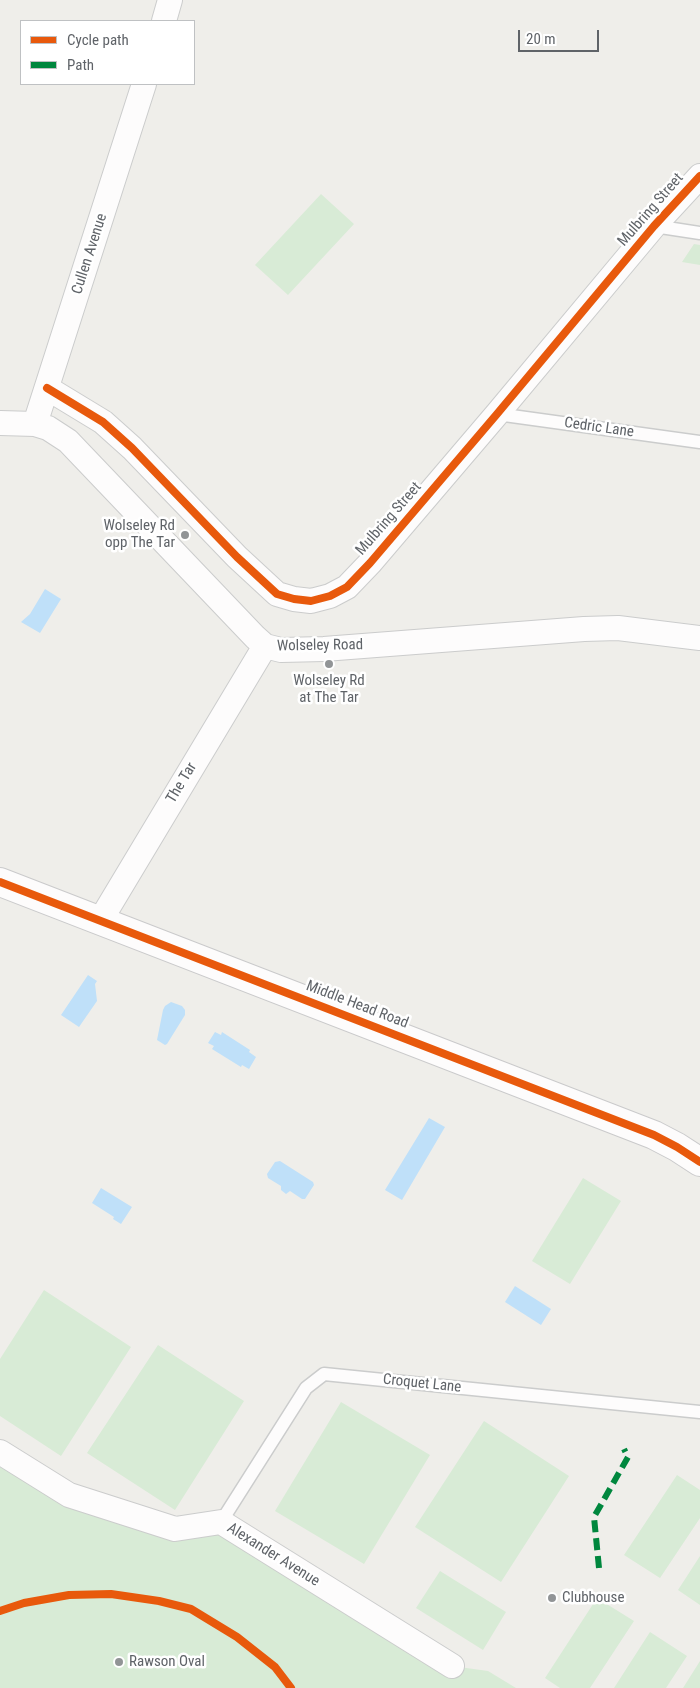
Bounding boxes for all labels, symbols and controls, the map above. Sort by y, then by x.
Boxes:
legend [20,20,195,85]
scale bar [520,20,601,52]
text: 20 m [526,30,556,48]
text: Cycle path [67,31,129,49]
text: Path [67,56,94,74]
street label: Mulbring Street [614,170,688,250]
street label: Cullen Avenue [69,211,111,297]
street label: Cedric Lane [563,414,635,442]
street label: Mulbring Street [352,479,426,559]
place label: Wolseley Rd opp The Tar [103,517,175,552]
marker: Wolseley Rd opp The Tar [179,529,191,541]
street label: Wolseley Road [277,636,363,656]
marker: Wolseley Rd at The Tar [323,658,335,670]
place label: Wolseley Rd at The Tar [293,672,365,707]
street label: The Tar [163,759,201,807]
street label: Middle Head Road [303,977,411,1033]
street label: Croquet Lane [382,1371,462,1397]
street label: Alexander Avenue [223,1519,323,1591]
place label: Clubhouse [562,1589,624,1607]
marker: Clubhouse [546,1592,558,1604]
place label: Rawson Oval [129,1653,205,1671]
marker: Rawson Oval [113,1656,125,1668]

